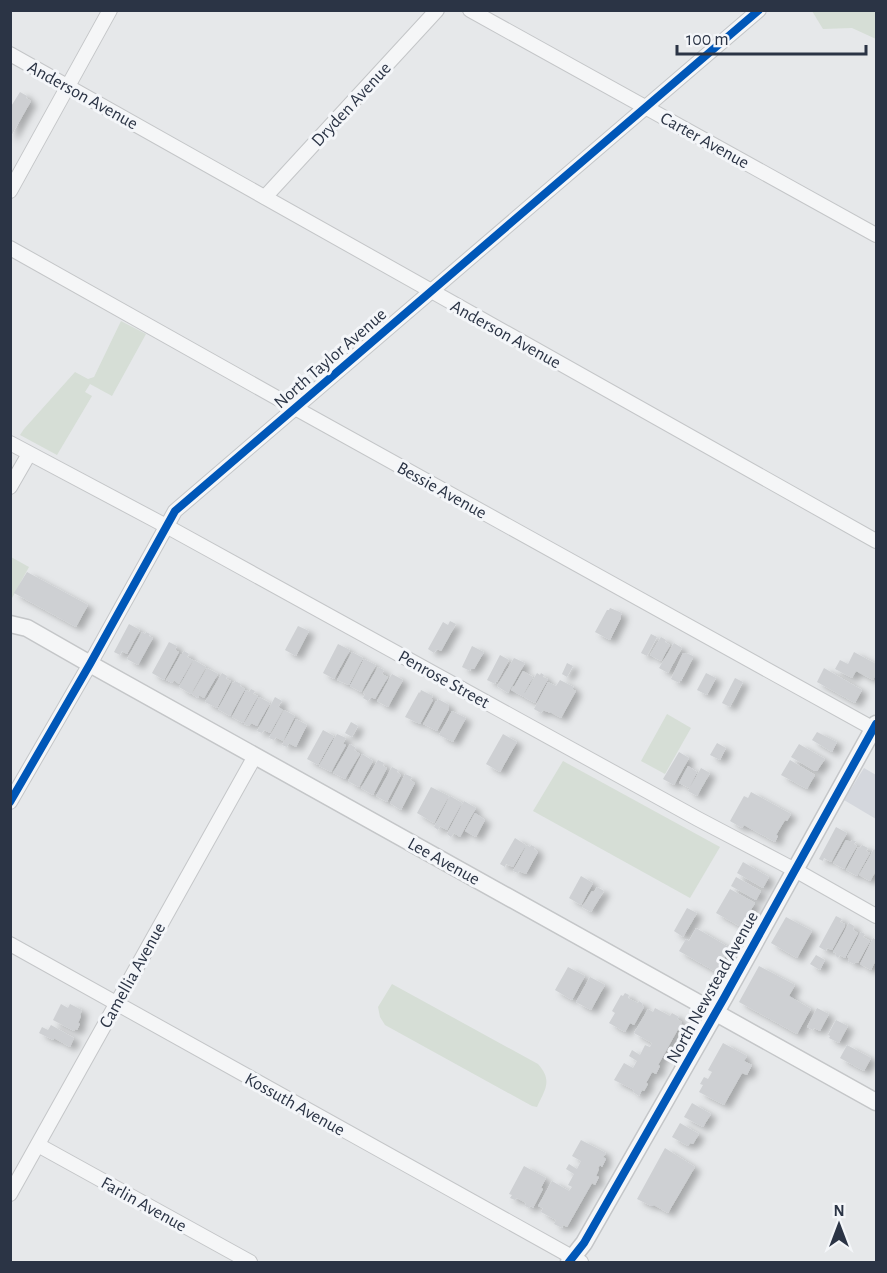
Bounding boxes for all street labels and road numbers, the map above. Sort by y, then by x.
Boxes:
street label: Anderson Avenue [24,58,141,134]
street label: Dryden Avenue [309,59,395,150]
street label: Carter Avenue [657,109,752,173]
street label: Anderson Avenue [447,297,564,373]
street label: North Taylor Avenue [271,305,390,412]
street label: Bessie Avenue [394,459,489,523]
street label: Penrose Street [395,648,492,712]
street label: Lee Avenue [404,835,483,889]
street label: North Newstead Avenue [664,909,762,1066]
street label: Camellia Avenue [97,920,169,1031]
street label: Kossuth Avenue [241,1070,348,1140]
street label: Farlin Avenue [98,1174,189,1236]

